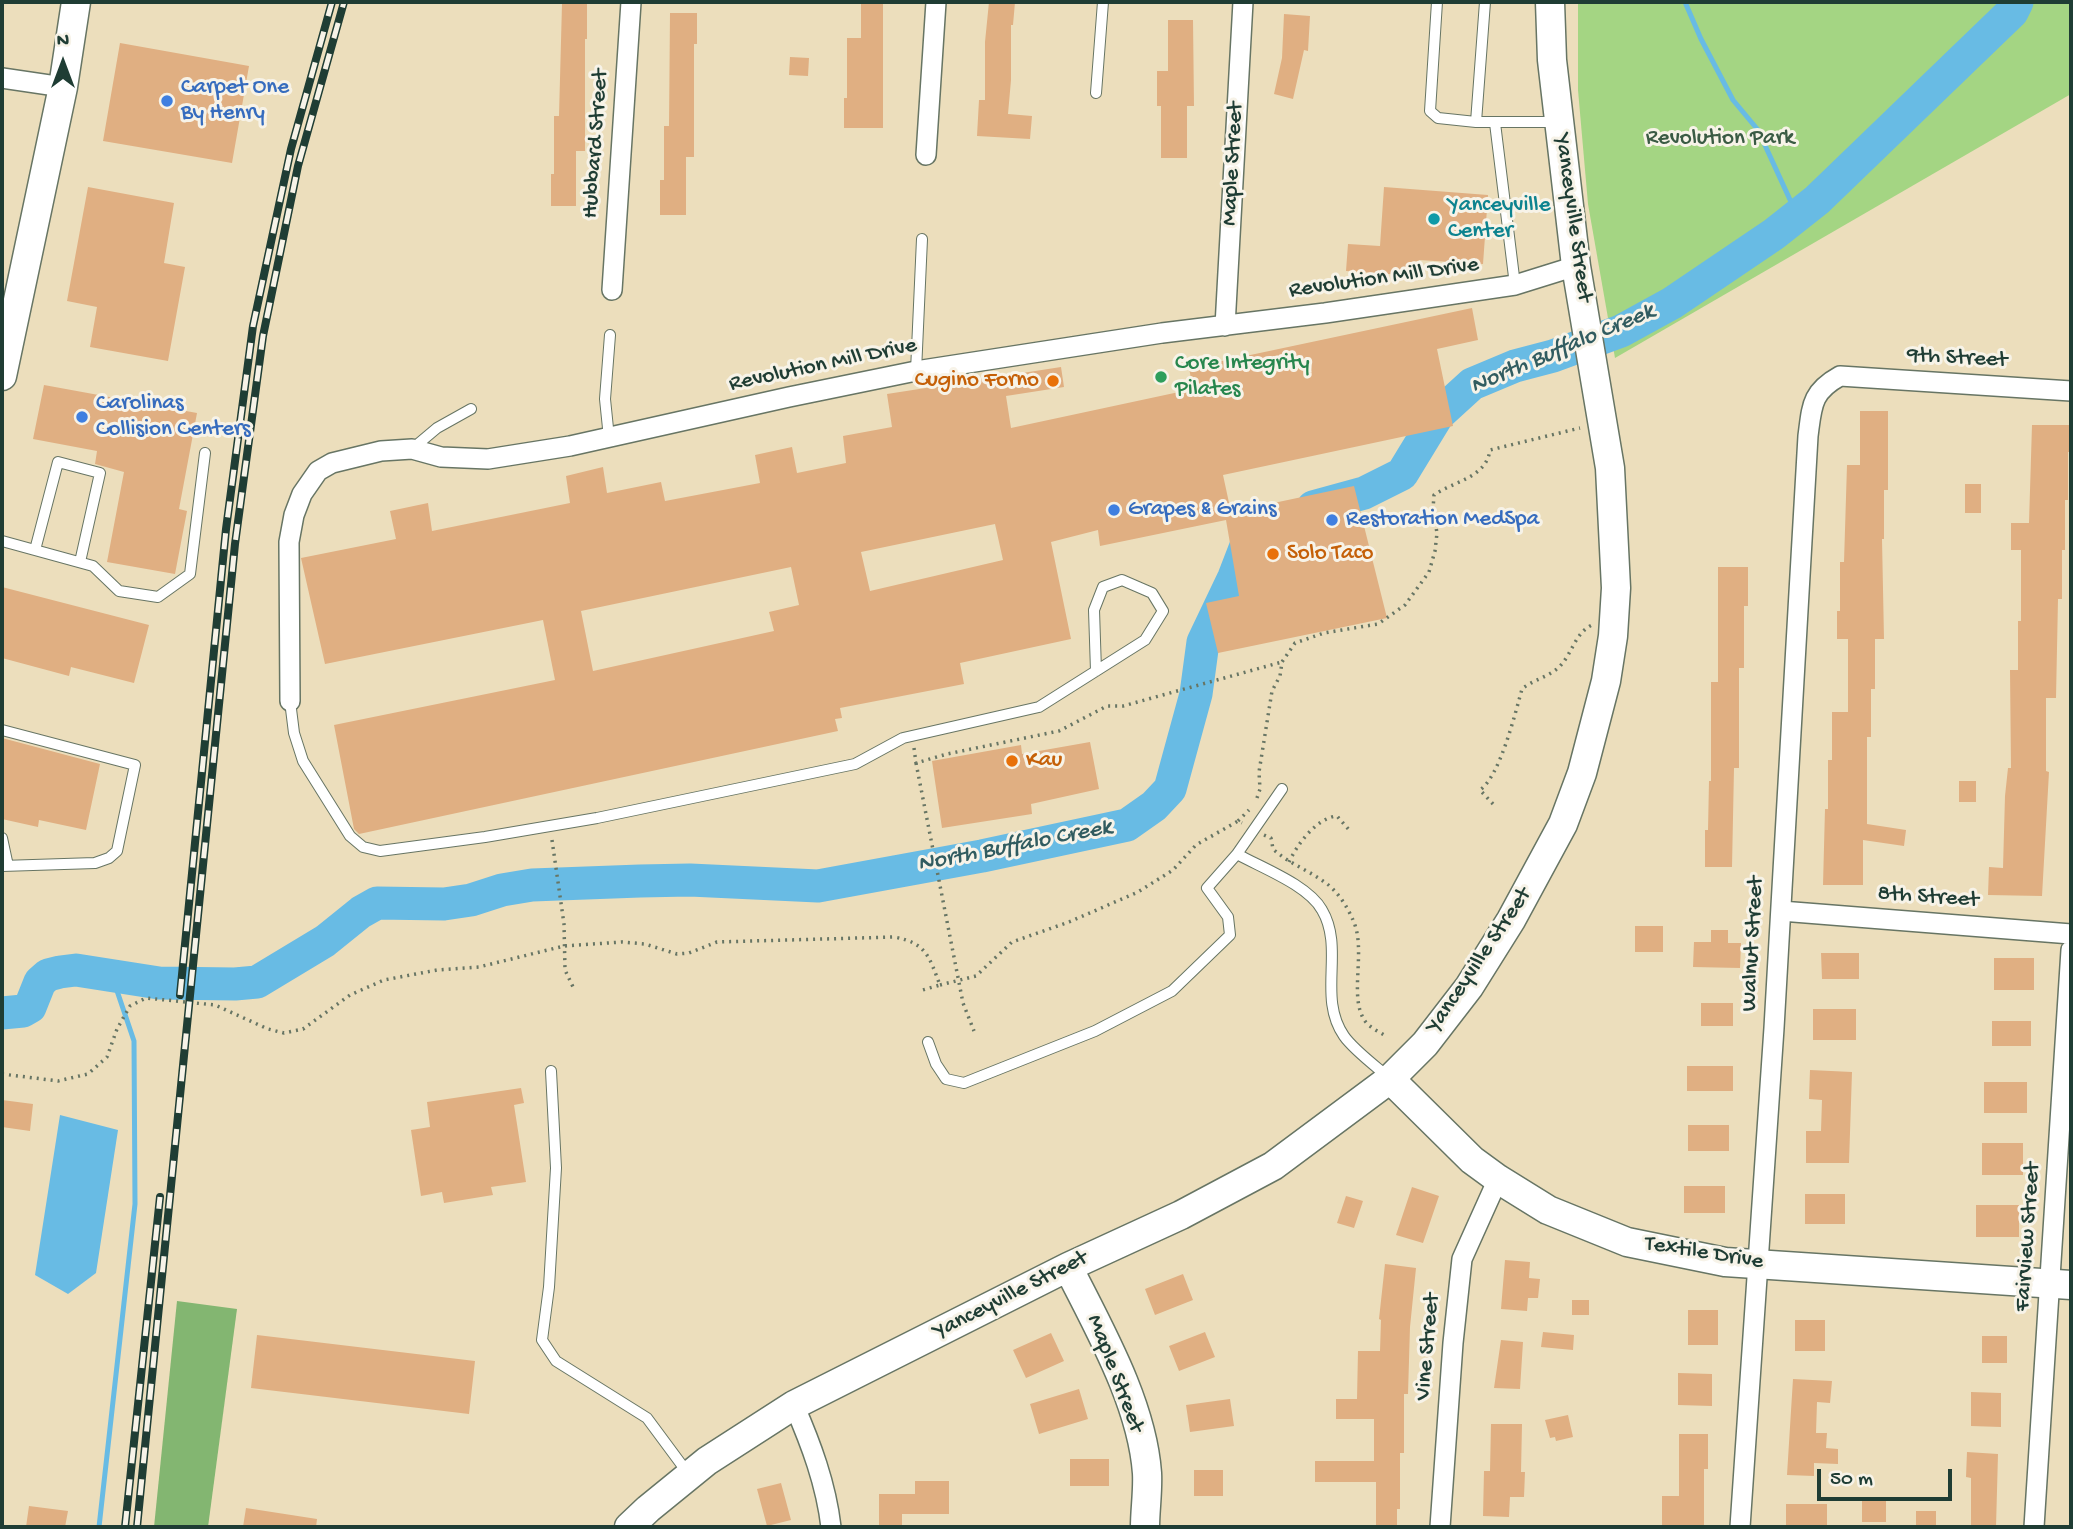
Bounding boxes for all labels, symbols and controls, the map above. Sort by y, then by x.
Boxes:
north arrow [28,28,98,98]
text: N [57,30,69,53]
street label: Hubbard Street [578,69,616,219]
place label: Carpet One By Henry [181,74,289,128]
marker: Carpet One By Henry [159,93,175,109]
street label: Maple Street [1217,101,1251,227]
park label: Revolution Park [1646,125,1794,153]
street label: Yanceyville Street [1547,132,1597,304]
place label: Yanceyville Center [1448,192,1551,246]
marker: Yanceyville Center [1426,211,1442,227]
street label: Revolution Mill Drive [1287,252,1481,306]
water label: North Buffalo Creek [1467,298,1659,402]
street label: Revolution Mill Drive [727,333,919,399]
street label: 9th Street [1906,343,2008,375]
place label: Core Integrity Pilates [1175,350,1309,404]
place label: Cugino Forno [915,367,1039,395]
marker: Core Integrity Pilates [1153,369,1169,385]
marker: Cugino Forno [1045,373,1061,389]
place label: Carolinas Collision Centers [96,390,250,444]
marker: Carolinas Collision Centers [74,409,90,425]
place label: Grapes & Grains [1128,496,1276,524]
marker: Grapes & Grains [1106,502,1122,518]
place label: Restoration MedSpa [1346,506,1539,534]
marker: Restoration MedSpa [1324,512,1340,528]
place label: Solo Taco [1287,540,1373,568]
marker: Solo Taco [1265,546,1281,562]
place label: Kau [1026,747,1062,775]
marker: Kau [1004,753,1020,769]
water label: North Buffalo Creek [916,814,1114,880]
street label: Walnut Street [1737,876,1771,1012]
street label: 8th Street [1877,881,1979,915]
street label: Yanceyville Street [1421,883,1539,1039]
street label: Fairview Street [2010,1162,2048,1312]
street label: Textile Drive [1643,1231,1765,1277]
street label: Yanceyville Street [929,1245,1093,1347]
street label: Vine Street [1411,1292,1447,1402]
street label: Maple Street [1079,1311,1149,1437]
scale bar [1821,1456,1956,1500]
text: 50 m [1830,1468,1873,1493]

